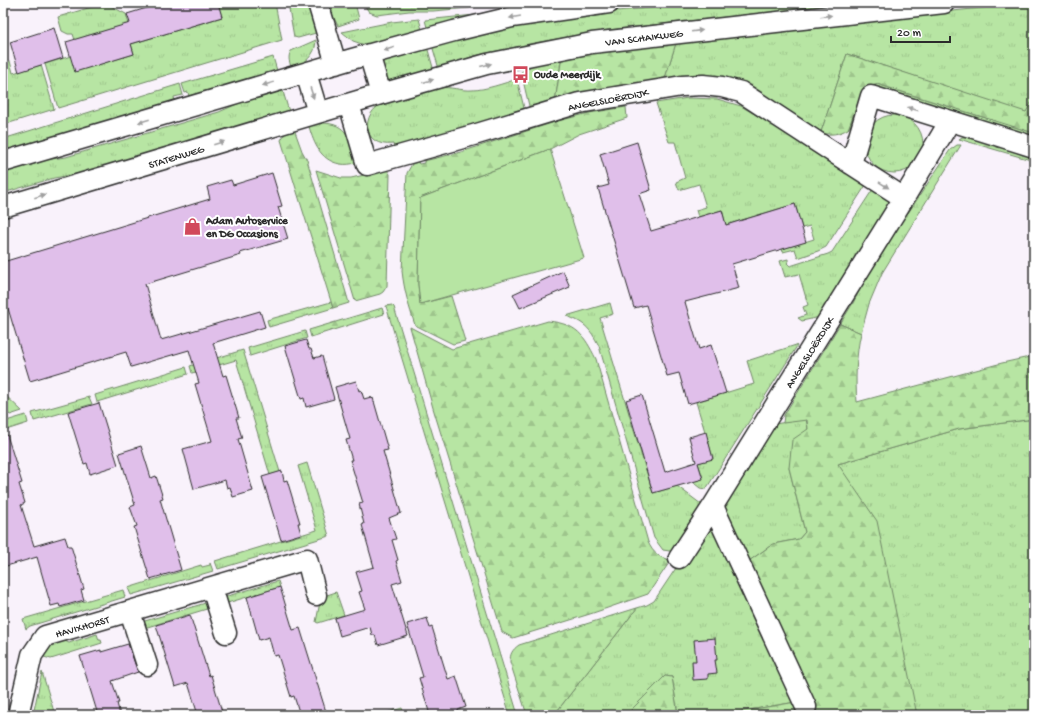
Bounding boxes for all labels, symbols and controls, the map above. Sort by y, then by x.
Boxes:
one-way arrow [820,13,832,20]
one-way arrow [509,14,521,20]
scale bar [891,18,950,44]
text: 20 m [897,27,922,41]
street label: VAN SCHAIKWEG [604,28,685,50]
one-way arrow [691,28,703,34]
one-way arrow [383,46,396,52]
one-way arrow [480,61,492,67]
bus stop icon: Oude Meerdijk [511,64,531,84]
place label: Oude Meerdijk [534,70,602,82]
one-way arrow [423,78,435,84]
one-way arrow [262,81,274,87]
one-way arrow [309,87,315,99]
street label: ANGELSLOËRDIJK [567,87,651,115]
one-way arrow [906,106,918,112]
one-way arrow [137,118,149,124]
one-way arrow [213,140,225,146]
street label: STATENWEG [147,143,207,172]
one-way arrow [879,181,889,189]
one-way arrow [35,193,47,199]
place label: Adam Autoservice en DG Occasions [205,215,289,241]
shop icon: Adam Autoservice en DG Occasions [183,216,203,236]
street label: ANGELSLOËRDIJK [784,314,838,391]
street label: HAVIXHORST [54,614,112,641]

